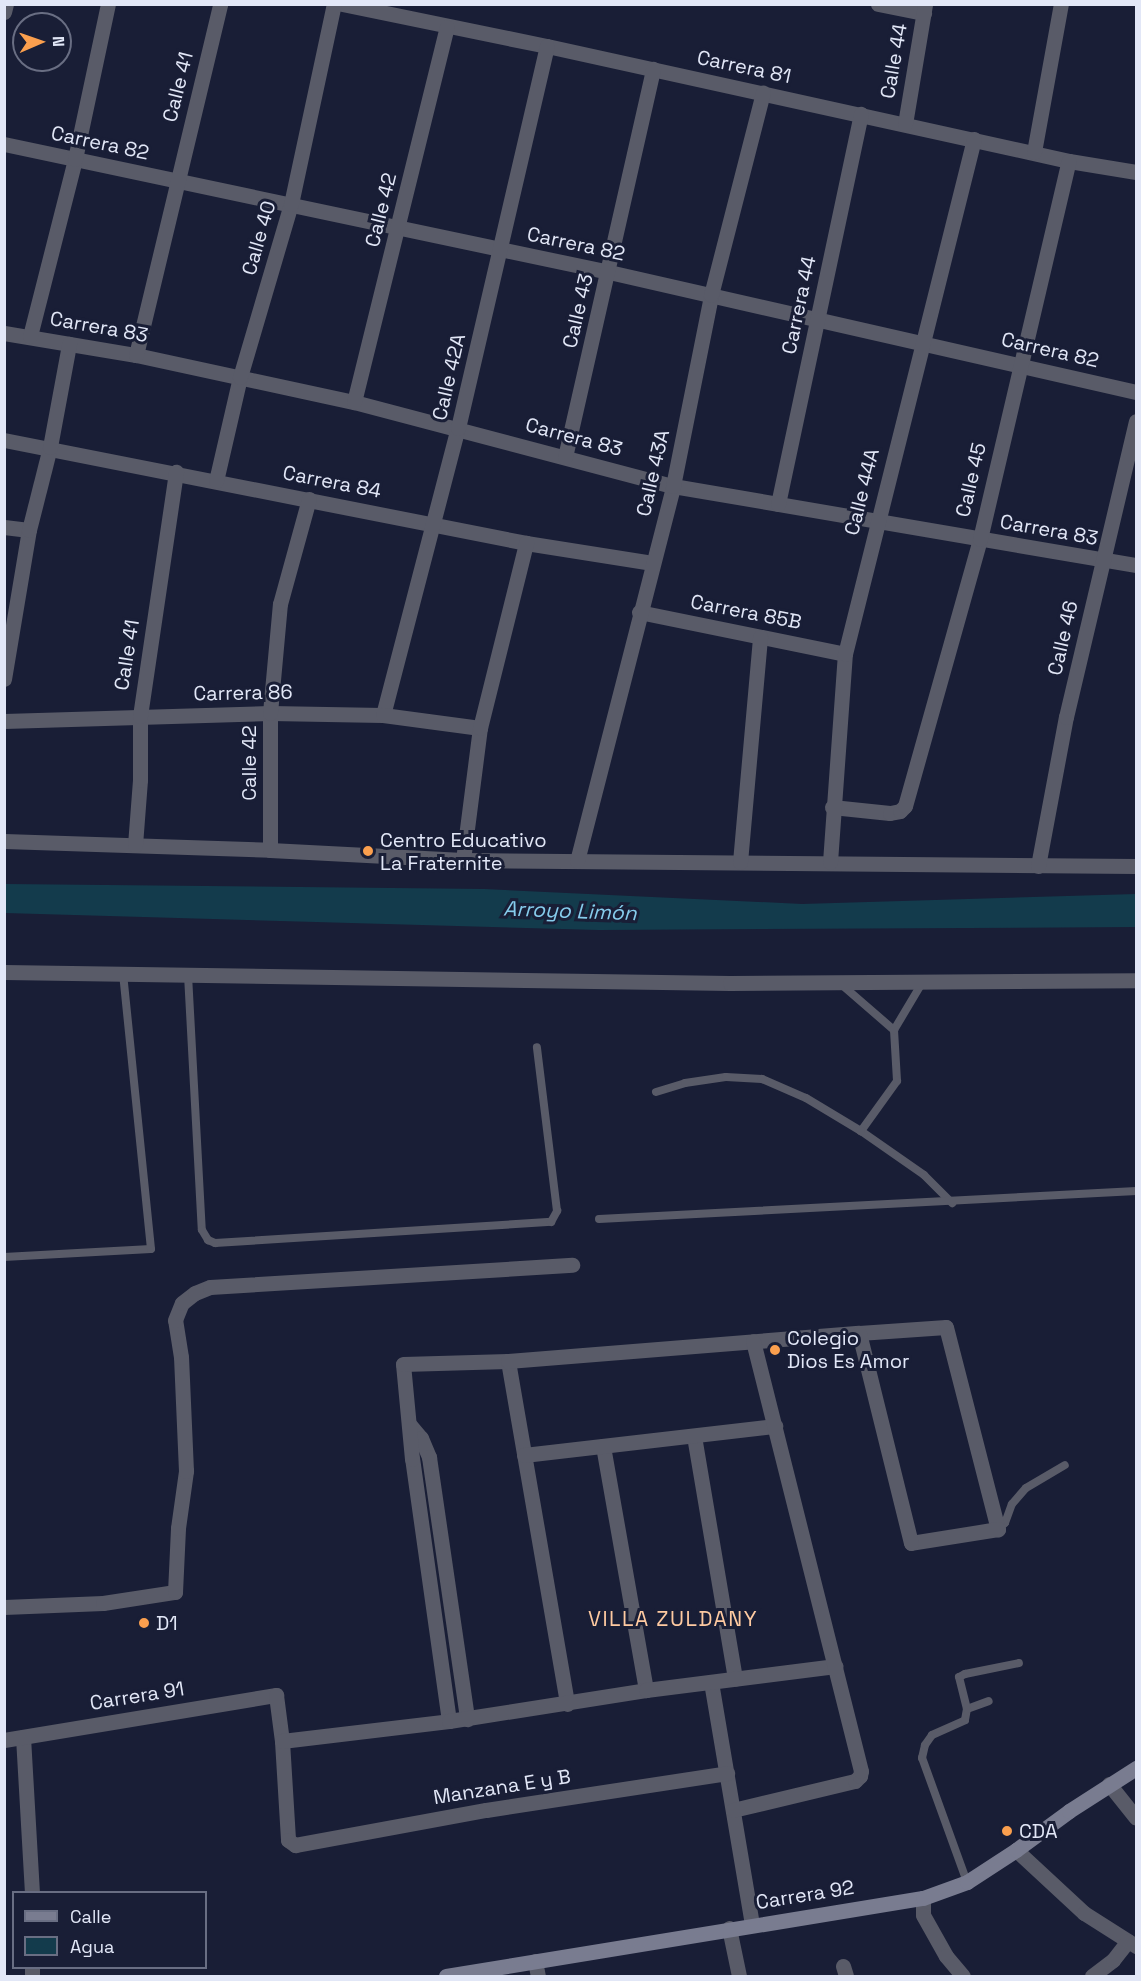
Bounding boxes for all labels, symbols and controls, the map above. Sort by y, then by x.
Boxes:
north arrow [12,12,72,72]
street label: Calle 44 [876,21,912,101]
text: N [48,36,69,47]
street label: Carrera 81 [695,45,793,89]
street label: Calle 41 [158,49,198,125]
street label: Carrera 82 [49,121,151,165]
street label: Calle 42 [360,170,402,250]
street label: Calle 40 [237,198,281,278]
street label: Carrera 82 [525,222,627,266]
street label: Carrera 44 [777,254,821,356]
street label: Calle 43 [558,271,598,351]
street label: Carrera 83 [48,307,150,347]
street label: Carrera 82 [999,327,1101,373]
street label: Calle 42A [427,331,471,423]
street label: Carrera 83 [523,413,625,461]
street label: Calle 43A [631,427,675,519]
street label: Calle 45 [951,440,991,520]
street label: Calle 44A [840,446,884,538]
street label: Carrera 84 [281,461,383,503]
street label: Carrera 83 [998,510,1100,550]
street label: Carrera 85B [689,589,803,635]
street label: Calle 46 [1043,598,1083,678]
street label: Calle 41 [110,618,144,692]
street label: Carrera 86 [193,680,293,706]
street label: Calle 42 [237,725,261,801]
place label: Centro Educativo La Fraternite [380,828,547,875]
marker: Centro Educativo La Fraternite [361,844,375,858]
water label: Arroyo Limón [503,896,637,926]
place label: Colegio Dios Es Amor [787,1326,910,1373]
marker: Colegio Dios Es Amor [768,1343,782,1357]
district label: VILLA ZULDANY [588,1606,758,1632]
place label: D1 [156,1611,178,1635]
marker: D1 [137,1616,151,1630]
street label: Carrera 91 [88,1677,186,1715]
street label: Manzana E y B [432,1764,572,1810]
place label: CDA [1019,1819,1058,1843]
marker: CDA [1000,1824,1014,1838]
street label: Carrera 92 [754,1875,856,1915]
legend [12,1891,207,1969]
text: Calle [70,1905,111,1928]
text: Agua [70,1935,114,1958]

